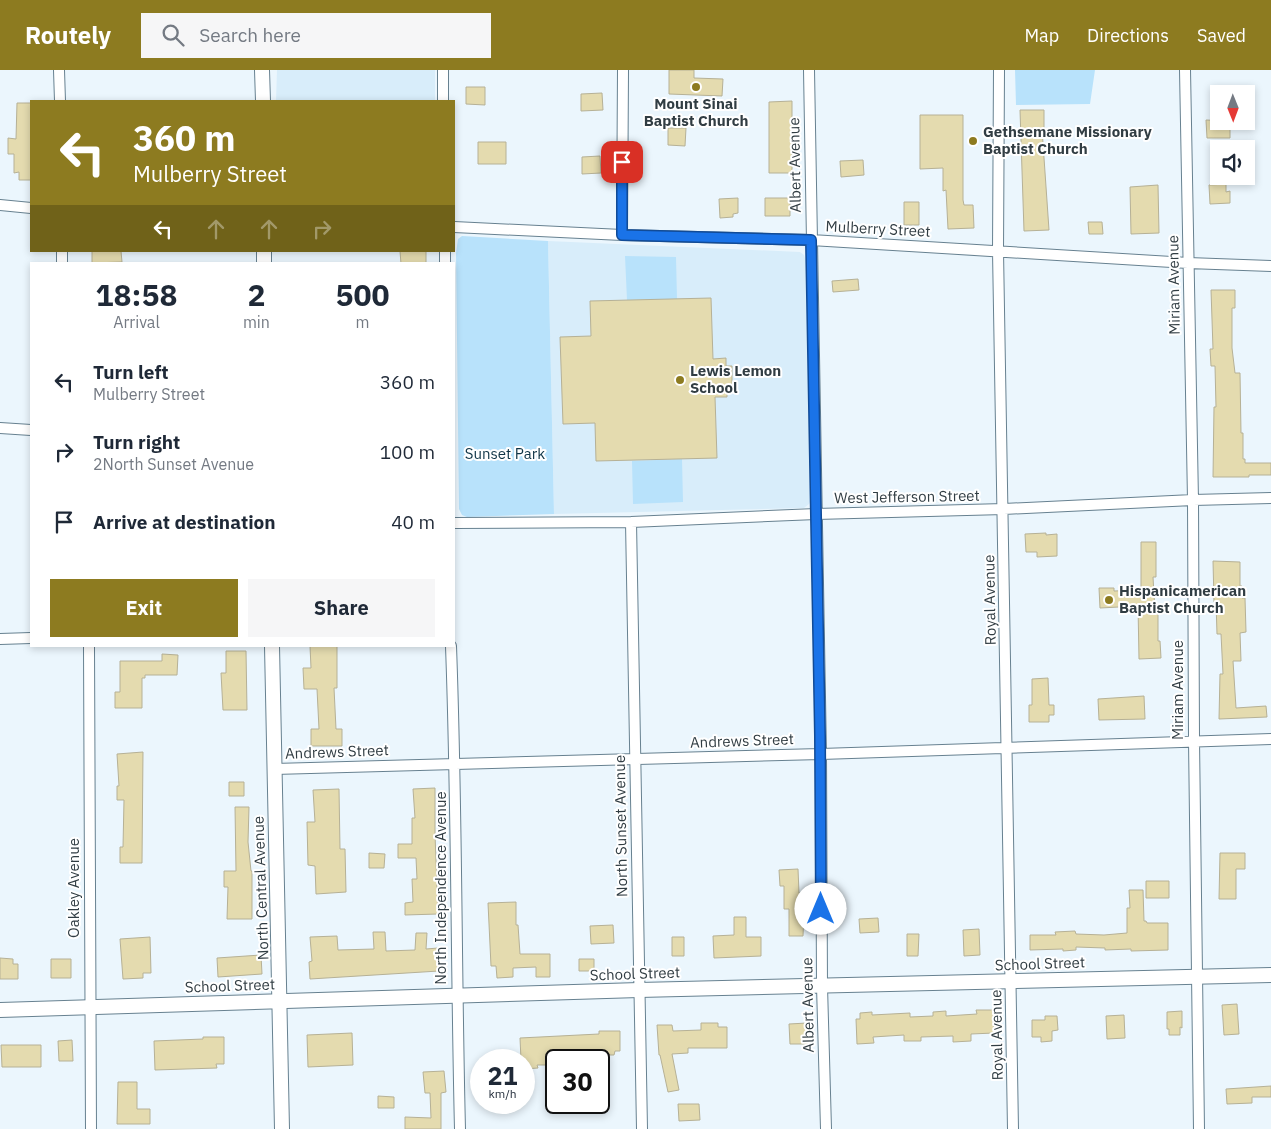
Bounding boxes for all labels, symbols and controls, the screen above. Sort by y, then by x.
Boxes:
search box [141,13,491,58]
text: Routely [25,19,111,51]
icon: search [159,21,187,49]
text: Search here [199,23,301,47]
text: Map [1024,24,1059,47]
text: Directions [1087,24,1169,47]
text: Saved [1197,24,1246,47]
marker: Mount Sinai Baptist Church [690,81,702,93]
north arrow [1210,85,1255,130]
map controls [1210,85,1255,185]
place label: Mount Sinai Baptist Church [644,94,748,130]
text: 360 m [133,115,236,161]
street label: Albert Avenue [784,117,805,213]
icon: left [50,120,115,185]
place label: Gethsemane Missionary Baptist Church [983,122,1152,158]
marker: Gethsemane Missionary Baptist Church [967,135,979,147]
button: sound [1210,140,1255,185]
pin [601,141,643,183]
icon: arrive [608,148,636,176]
text: Mulberry Street [133,159,287,188]
icon: left [149,215,177,243]
icon: ahead [202,215,230,243]
icon: ahead [255,215,283,243]
icon: right [308,215,336,243]
street label: Mulberry Street [825,216,931,241]
street label: Miriam Avenue [1163,235,1184,335]
text: 18:58 [96,275,177,314]
text: 2 [247,275,265,314]
text: 500 [335,275,389,314]
text: Arrival [113,312,160,332]
text: min [243,312,270,332]
text: m [355,312,369,332]
text: Turn left [93,360,169,384]
place label: Lewis Lemon School [690,361,781,397]
icon: left [50,368,78,396]
text: 360 m [380,370,435,394]
marker: Lewis Lemon School [674,374,686,386]
text: Mulberry Street [93,384,205,404]
text: Turn right [93,430,180,454]
icon: right [50,438,78,466]
text: 100 m [380,440,435,464]
park label: Sunset Park [465,444,545,463]
text: 2North Sunset Avenue [93,454,254,474]
street label: West Jefferson Street [834,486,980,507]
icon: arrive [50,508,78,536]
text: Arrive at destination [93,510,276,534]
text: 40 m [391,510,435,534]
street label: Royal Avenue [979,554,1000,646]
button: Exit [50,579,238,637]
button: Share [248,579,435,637]
place label: Hispanicamerican Baptist Church [1119,581,1246,617]
marker: Hispanicamerican Baptist Church [1103,594,1115,606]
street label: Miriam Avenue [1168,640,1187,740]
street label: Andrews Street [690,729,794,752]
street label: Andrews Street [285,740,389,763]
street label: North Sunset Avenue [610,755,631,897]
street label: North Independence Avenue [431,791,450,985]
street label: North Central Avenue [248,816,273,961]
street label: Oakley Avenue [64,838,83,938]
position arrow [794,882,846,934]
street label: School Street [994,952,1085,975]
street label: Albert Avenue [797,957,818,1053]
street label: School Street [589,962,680,985]
street label: School Street [184,974,275,997]
street label: Royal Avenue [986,989,1007,1081]
speed limit sign: 30 [545,1049,610,1114]
text: 21 [487,1059,518,1092]
text: km/h [488,1086,517,1101]

